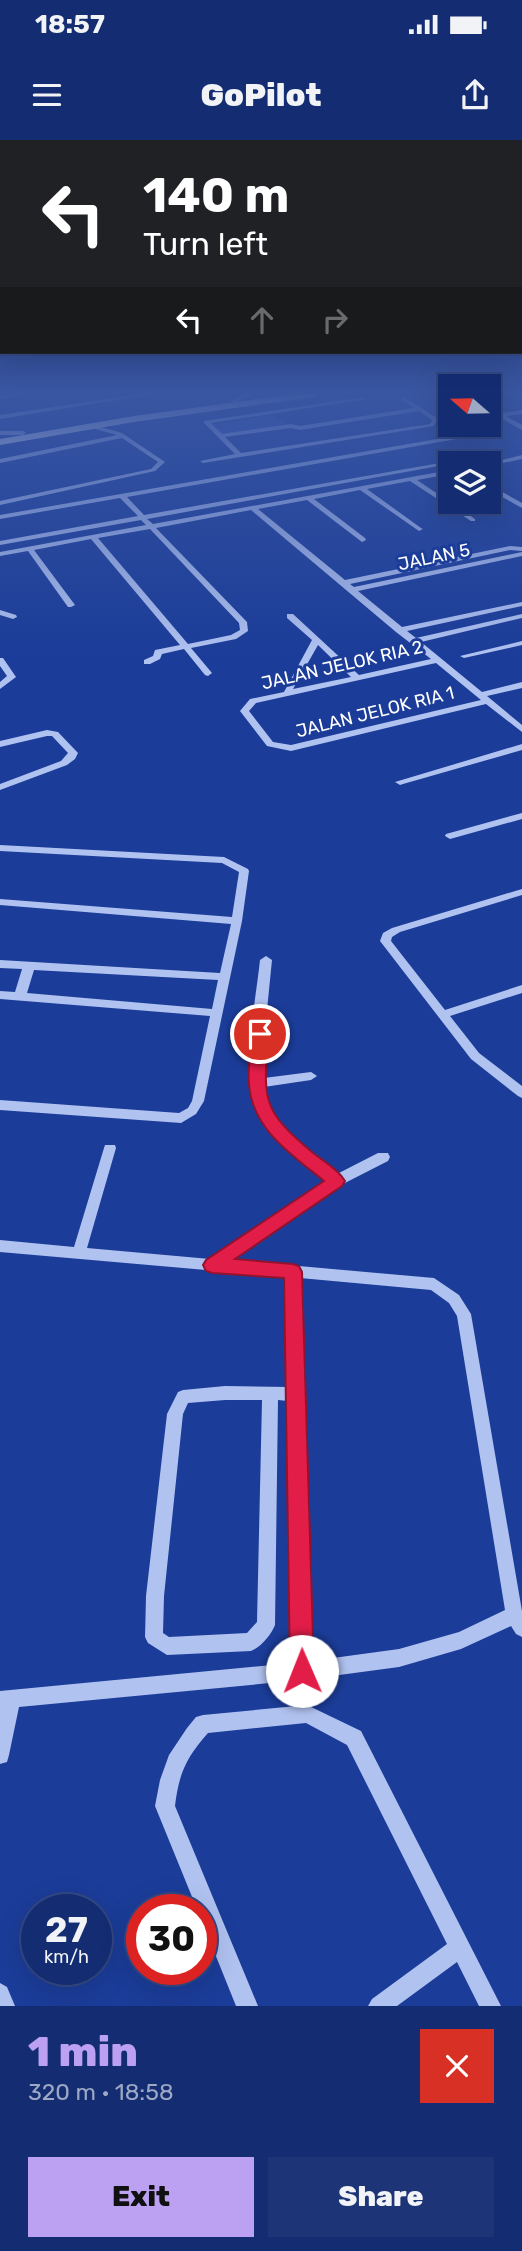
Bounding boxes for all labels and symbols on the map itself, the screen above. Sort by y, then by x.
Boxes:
north arrow [438,374,500,438]
street label: JALAN 5 [396,539,472,575]
street label: JALAN JELOK RIA 2 [259,636,425,694]
street label: JALAN JELOK RIA 1 [294,682,456,742]
pin [230,1004,290,1064]
position arrow [265,1634,339,1708]
speed limit sign: 30 [126,1894,217,1985]

